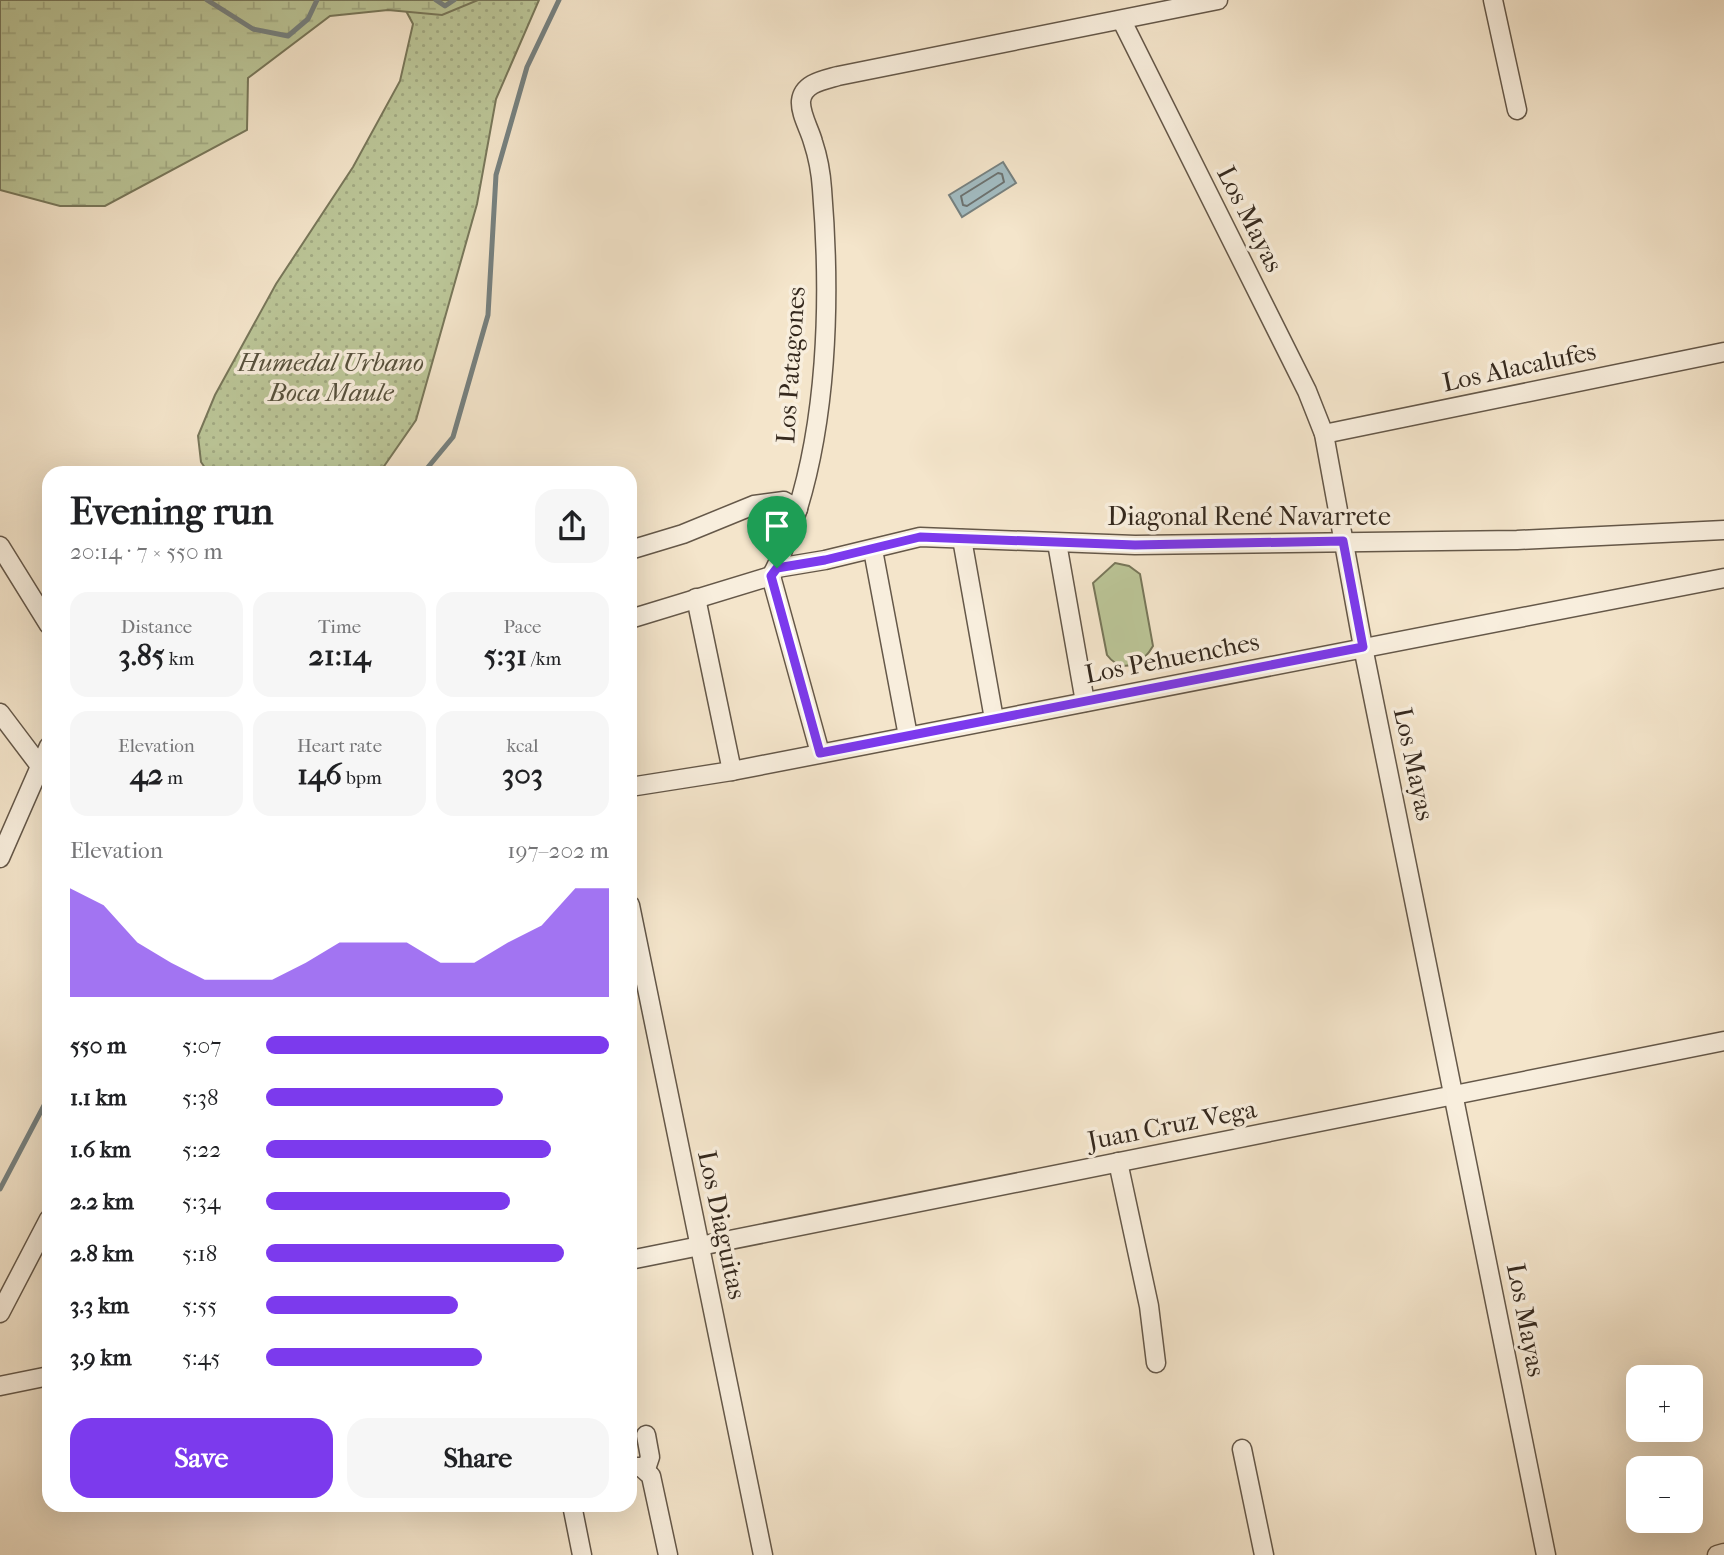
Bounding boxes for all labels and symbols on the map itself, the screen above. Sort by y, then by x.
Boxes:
street label: Los Mayas [1210,161,1290,277]
street label: Los Patagones [770,286,812,444]
street label: Los Alacalufes [1439,336,1599,398]
park label: Humedal Urbano Boca Maule [237,347,424,408]
pin [747,496,807,568]
street label: Diagonal René Navarrete [1107,501,1391,532]
street label: Los Pehuenches [1082,626,1262,690]
street label: Los Mayas [1387,705,1441,823]
street label: Juan Cruz Vega [1083,1093,1260,1157]
street label: Los Diaguitas [691,1148,753,1302]
street label: Los Mayas [1500,1261,1552,1379]

